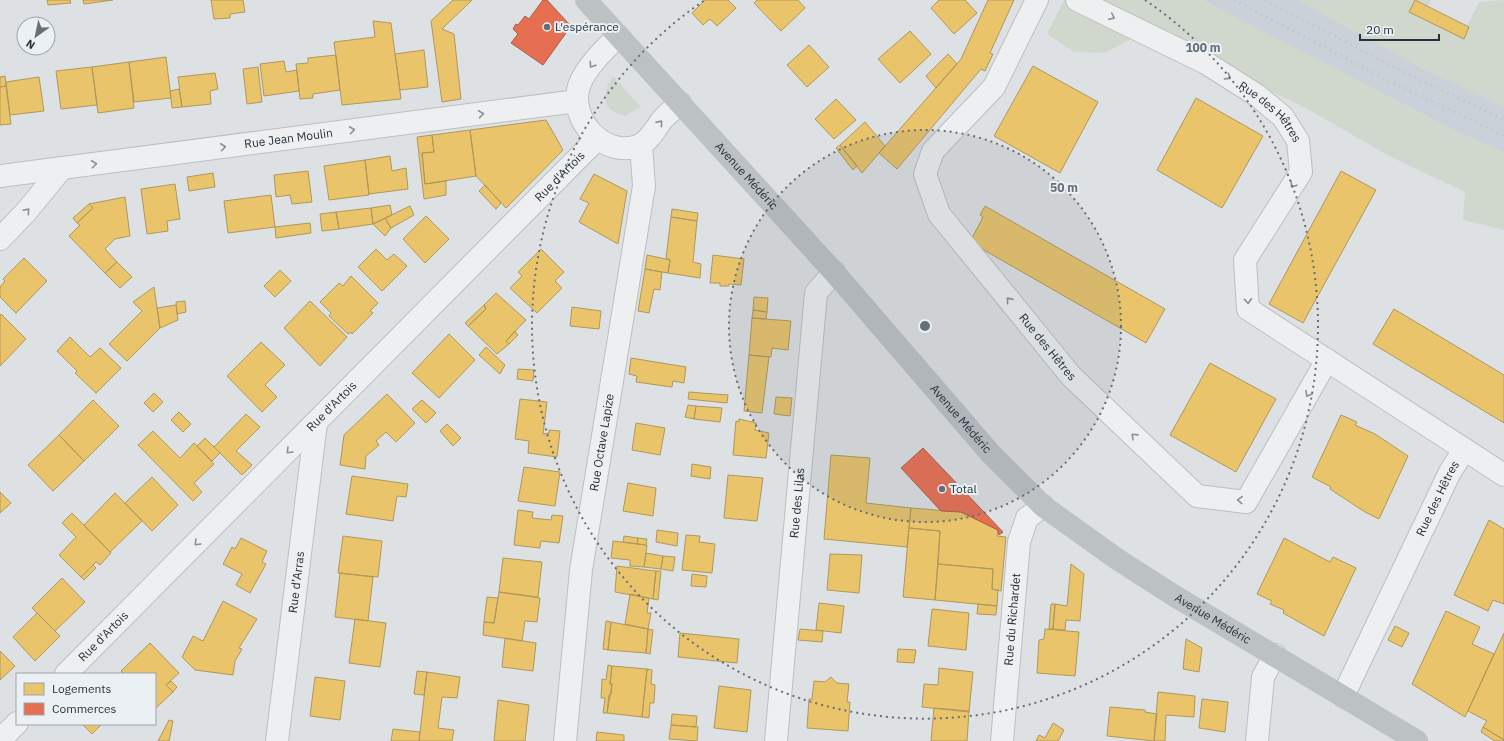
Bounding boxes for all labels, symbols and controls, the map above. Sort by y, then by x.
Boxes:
one-way arrow [1108,12,1116,20]
north arrow [16,16,56,56]
scale bar [1360,16,1439,42]
place label: L'espérance [555,19,619,34]
marker: L'espérance [542,22,552,32]
text: 20 m [1366,22,1394,37]
text: N [23,36,38,52]
text: 100 m [1185,40,1221,55]
one-way arrow [590,61,597,68]
one-way arrow [1224,72,1231,80]
street label: Rue des Hêtres [1236,78,1305,145]
one-way arrow [478,109,484,118]
one-way arrow [655,121,662,128]
street label: Rue Jean Moulin [243,125,334,151]
one-way arrow [349,126,355,135]
street label: Avenue Médéric [712,139,781,212]
one-way arrow [220,143,226,152]
street label: Rue d'Artois [531,148,588,205]
one-way arrow [91,160,97,169]
text: 50 m [1050,180,1078,195]
one-way arrow [1290,181,1298,188]
one-way arrow [23,208,30,215]
one-way arrow [1006,297,1013,304]
one-way arrow [1243,298,1252,304]
street label: Rue des Hêtres [1016,310,1080,384]
centre of rings [918,319,932,333]
street label: Rue d'Artois [303,378,360,434]
street label: Avenue Médéric [927,381,995,456]
one-way arrow [1305,390,1312,397]
street label: Rue Octave Lapize [586,392,617,492]
one-way arrow [1131,434,1139,441]
one-way arrow [286,446,294,454]
street label: Rue des Hêtres [1412,458,1462,539]
street label: Rue des Lilas [786,467,807,539]
place label: Total [950,481,977,496]
marker: Total [937,484,947,494]
one-way arrow [1237,496,1243,505]
one-way arrow [194,538,202,546]
street label: Rue d’Arras [285,550,307,614]
street label: Rue du Richardet [1000,573,1023,666]
street label: Avenue Médéric [1172,590,1254,647]
street label: Rue d'Artois [75,608,131,664]
legend [16,673,156,725]
text: Logements [52,681,112,696]
text: Commerces [52,701,117,716]

